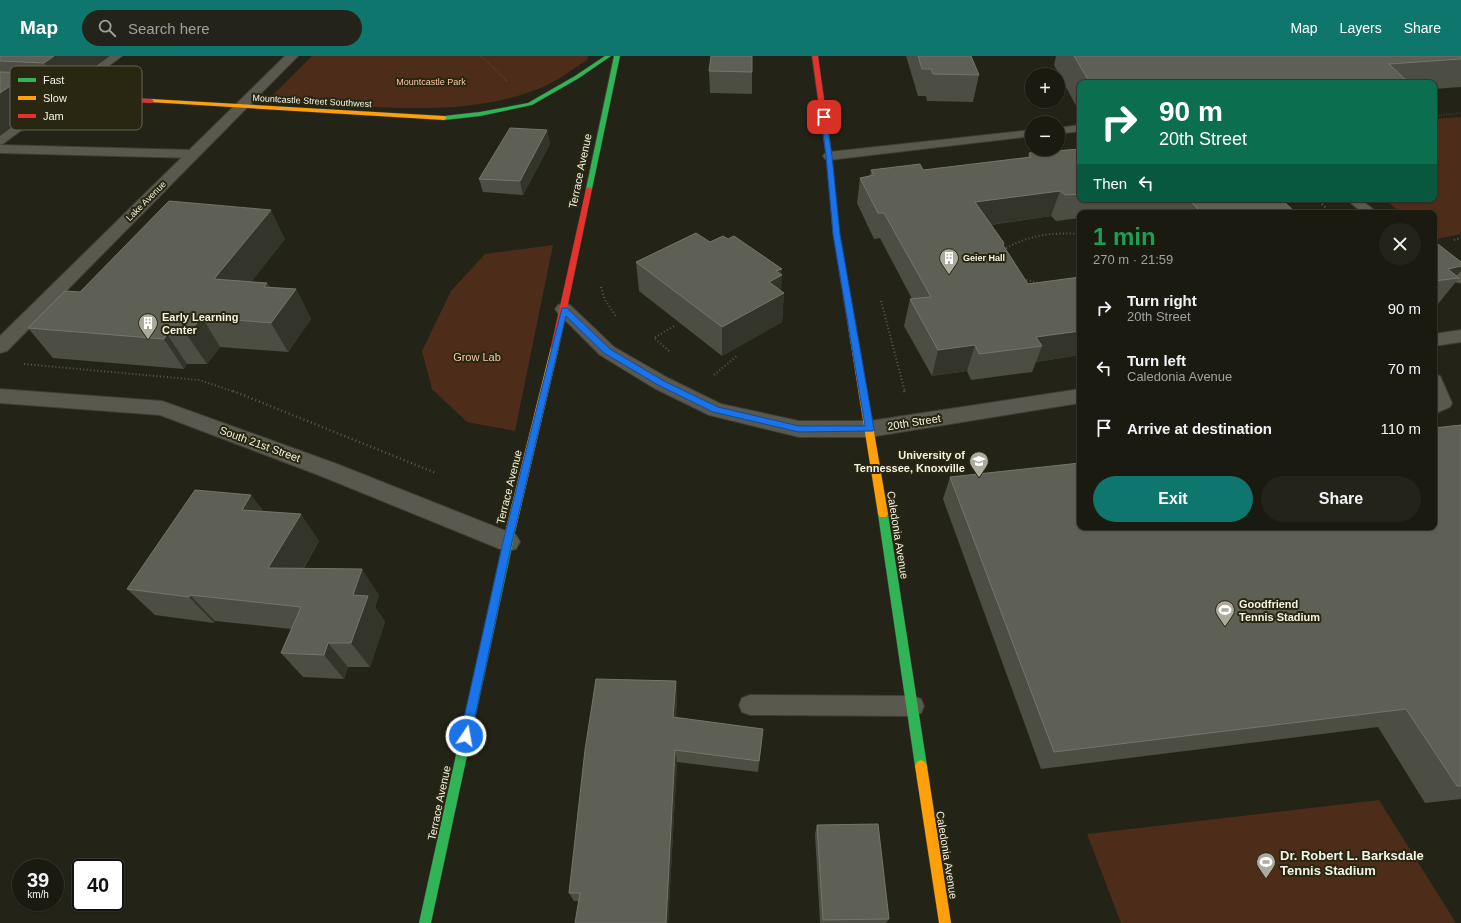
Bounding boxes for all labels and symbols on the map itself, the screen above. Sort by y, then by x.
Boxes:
legend [10,66,142,130]
text: Fast [43,74,64,86]
park label: Mountcastle Park [396,77,466,87]
text: Slow [43,92,67,104]
street label: Mountcastle Street Southwest [252,93,372,109]
pin [807,100,841,134]
text: Jam [43,110,64,122]
street label: Terrace Avenue [566,132,594,210]
street label: Lake Avenue [124,179,168,223]
building icon: Geier Hall [938,247,960,275]
place label: Geier Hall [963,253,1005,263]
place label: Early Learning Center [162,311,238,336]
building icon: Early Learning Center [137,312,159,340]
park label: Grow Lab [453,351,501,363]
street label: 20th Street [886,412,942,432]
street label: South 21st Street [218,424,302,464]
street label: Terrace Avenue [494,449,524,525]
place label: University of Tennessee, Knoxville [854,449,965,474]
school or university icon: University of Tennessee, Knoxville [968,450,990,478]
street label: Caledonia Avenue [885,490,911,580]
place label: Goodfriend Tennis Stadium [1239,598,1320,623]
sports icon: Goodfriend Tennis Stadium [1214,599,1236,627]
position arrow [445,715,487,757]
street label: Terrace Avenue [425,764,453,842]
street label: Caledonia Avenue [934,810,960,900]
place label: Dr. Robert L. Barksdale Tennis Stadium [1280,848,1424,878]
sports icon: Dr. Robert L. Barksdale Tennis Stadium [1255,851,1277,879]
speed limit sign: 40 [72,859,124,911]

